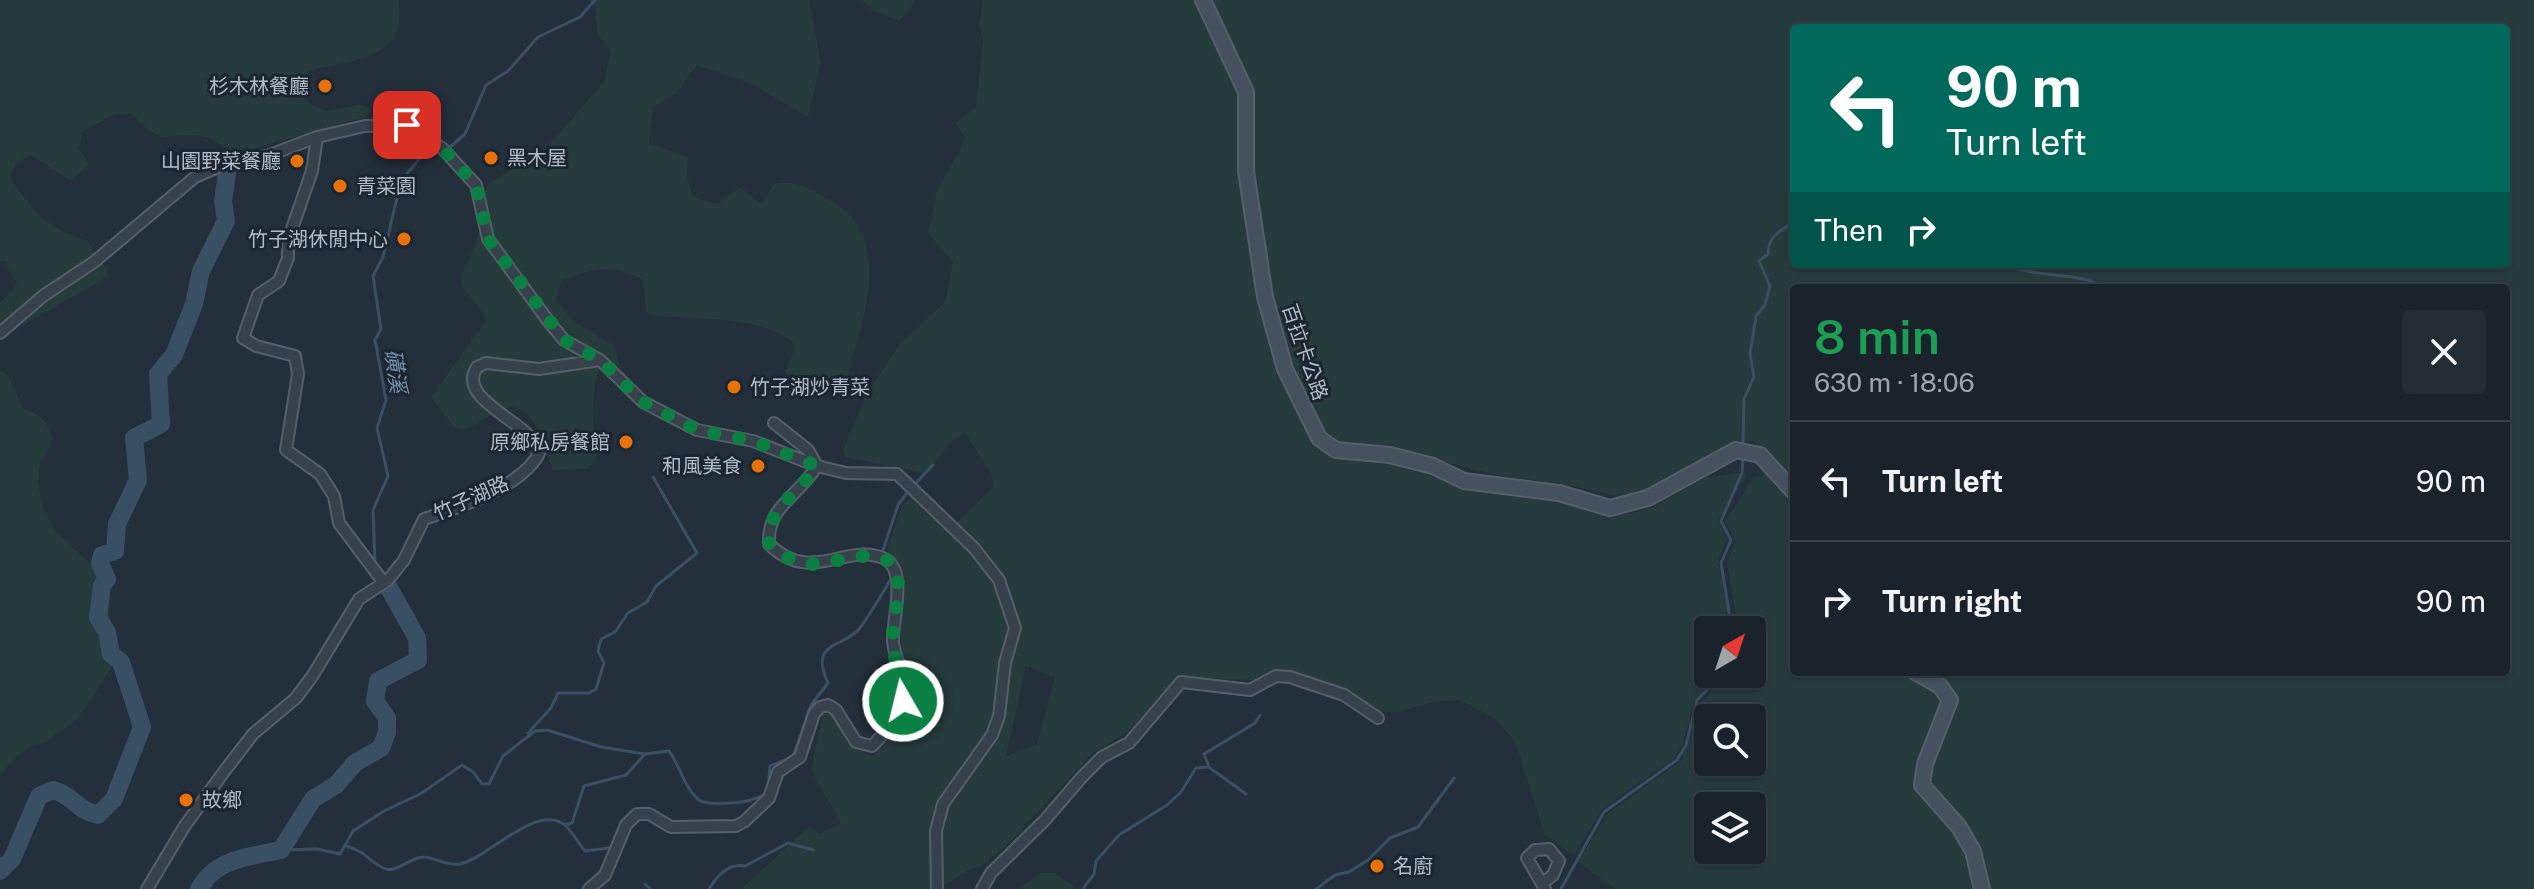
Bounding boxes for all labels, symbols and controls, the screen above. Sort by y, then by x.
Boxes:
text: 90 m [1946,54,2082,120]
icon: left [1814,56,1918,160]
place label: 杉木林餐廳 [209,74,309,98]
marker: 杉木林餐廳 [316,77,334,95]
pin [373,91,441,159]
icon: arrive [385,103,429,147]
text: Turn left [1946,121,2087,163]
place label: 黑木屋 [507,146,567,170]
place label: 山園野菜餐廳 [161,149,281,173]
marker: 黑木屋 [482,149,500,167]
marker: 山園野菜餐廳 [288,152,306,170]
place label: 青菜園 [356,174,416,198]
marker: 青菜園 [331,177,349,195]
icon: right [1899,208,1943,252]
text: Then [1814,212,1883,248]
place label: 竹子湖休閒中心 [248,227,388,251]
marker: 竹子湖休閒中心 [395,230,413,248]
street label: 百拉卡公路 [1277,301,1333,403]
text: 8 min [1814,308,1940,365]
button: close [2402,310,2486,394]
water label: 磺溪 [380,347,412,398]
text: 630 m · 18:06 [1814,367,1975,398]
place label: 竹子湖炒青菜 [750,375,870,399]
marker: 竹子湖炒青菜 [725,378,743,396]
place label: 原鄉私房餐館 [490,430,610,454]
marker: 原鄉私房餐館 [617,433,635,451]
place label: 和風美食 [662,454,742,478]
marker: 和風美食 [749,457,767,475]
icon: left [1814,459,1858,503]
text: Turn left [1882,463,2003,499]
text: 90 m [2416,463,2486,499]
street label: 竹子湖路 [430,471,512,525]
icon: right [1814,579,1858,623]
text: Turn right [1882,583,2022,619]
text: 90 m [2416,583,2486,619]
north arrow [1694,616,1766,688]
map controls [1694,616,1766,864]
position arrow [861,659,945,743]
button: search [1694,704,1766,776]
place label: 故鄉 [202,788,242,812]
marker: 故鄉 [177,791,195,809]
button: layers [1694,792,1766,864]
place label: 名廚 [1393,854,1433,878]
marker: 名廚 [1368,857,1386,875]

